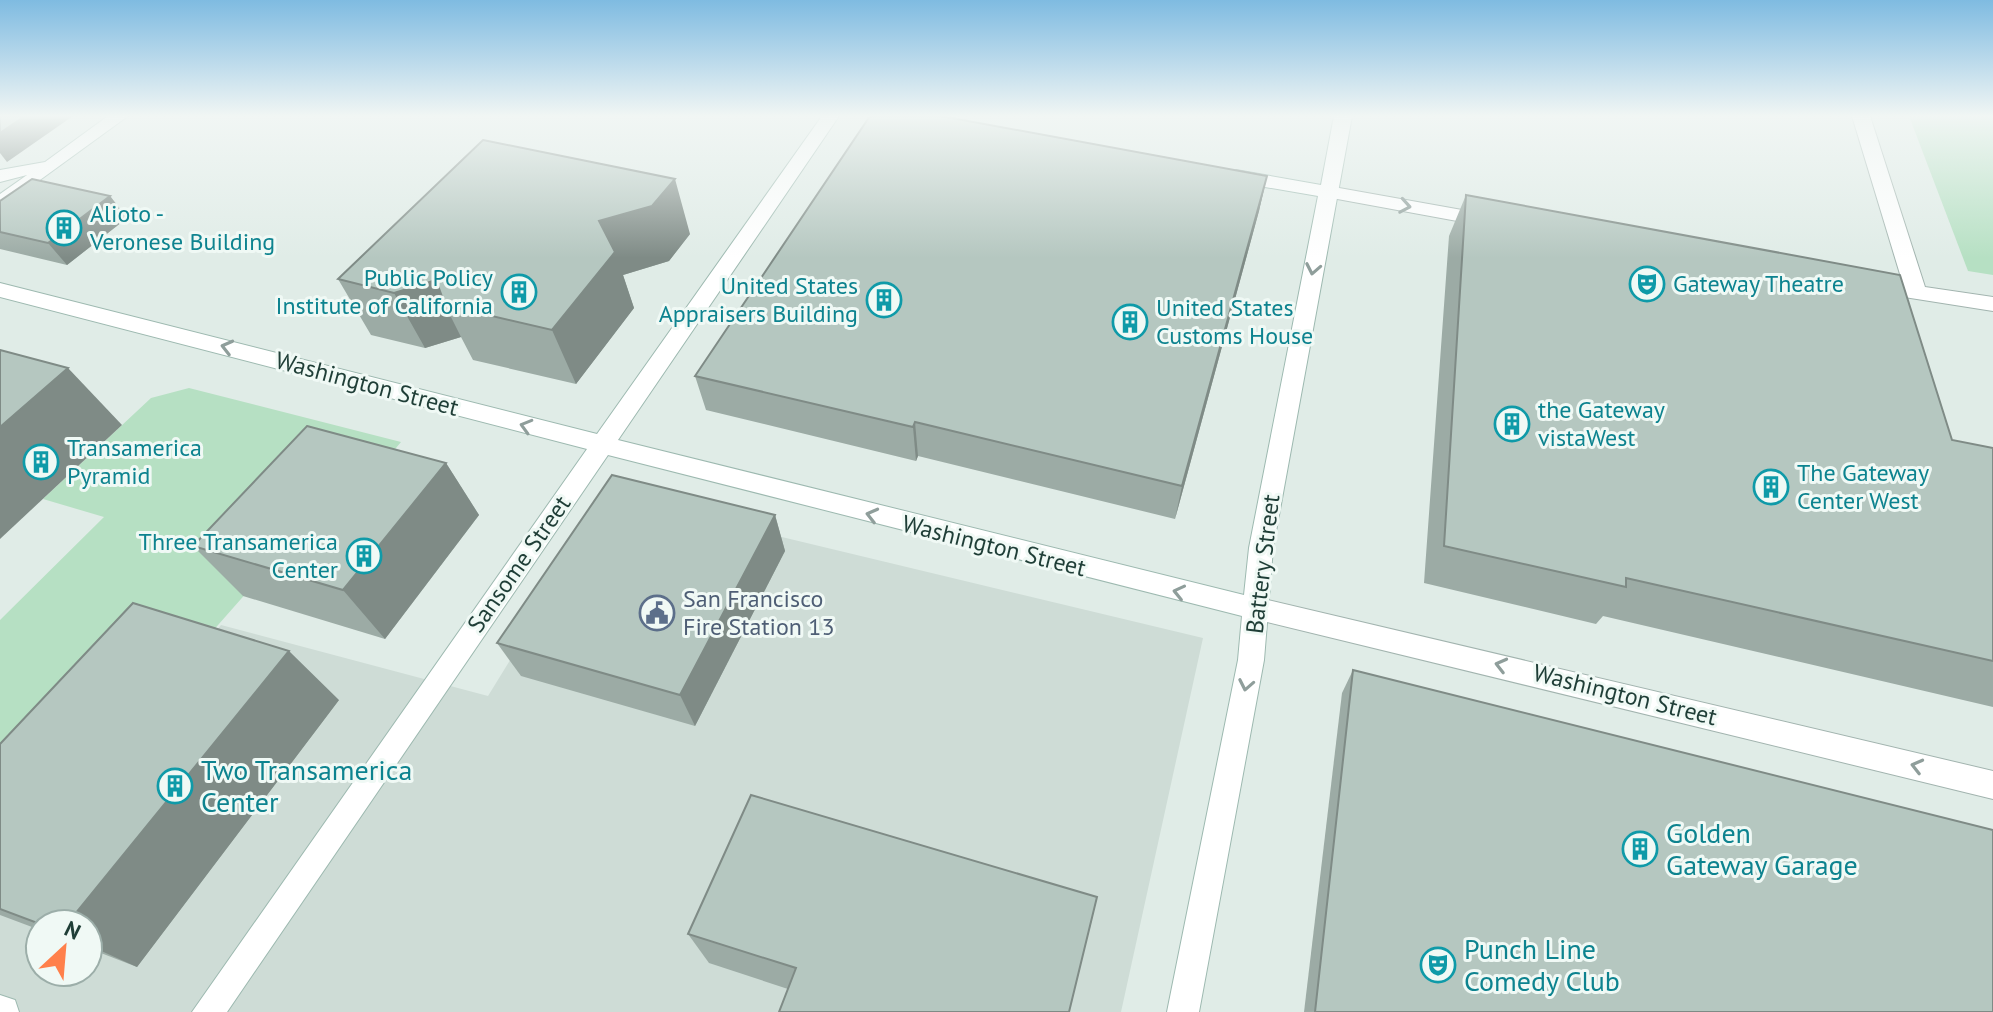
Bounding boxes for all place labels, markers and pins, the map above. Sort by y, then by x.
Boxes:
place label: Alioto - Veronese Building [89,198,275,257]
building icon: Alioto - Veronese Building [45,209,83,247]
place label: Public Policy Institute of California [276,262,493,321]
theatre icon: Gateway Theatre [1628,265,1666,303]
place label: Gateway Theatre [1673,268,1844,299]
place label: United States Appraisers Building [659,270,858,329]
building icon: Public Policy Institute of California [500,273,538,311]
building icon: United States Appraisers Building [865,281,903,319]
place label: United States Customs House [1156,292,1313,351]
building icon: United States Customs House [1111,303,1149,341]
place label: the Gateway vistaWest [1538,394,1665,453]
building icon: the Gateway vistaWest [1493,405,1531,443]
place label: Transamerica Pyramid [67,432,202,491]
building icon: Transamerica Pyramid [22,443,60,481]
place label: The Gateway Center West [1797,457,1929,516]
building icon: The Gateway Center West [1752,468,1790,506]
place label: Three Transamerica Center [139,526,338,585]
building icon: Three Transamerica Center [345,537,383,575]
place label: San Francisco Fire Station 13 [683,583,835,642]
public building icon: San Francisco Fire Station 13 [638,594,676,632]
place label: Two Transamerica Center [201,751,412,820]
building icon: Two Transamerica Center [156,767,194,805]
place label: Golden Gateway Garage [1666,814,1858,883]
building icon: Golden Gateway Garage [1621,830,1659,868]
place label: Punch Line Comedy Club [1464,930,1620,999]
theatre icon: Punch Line Comedy Club [1419,946,1457,984]

